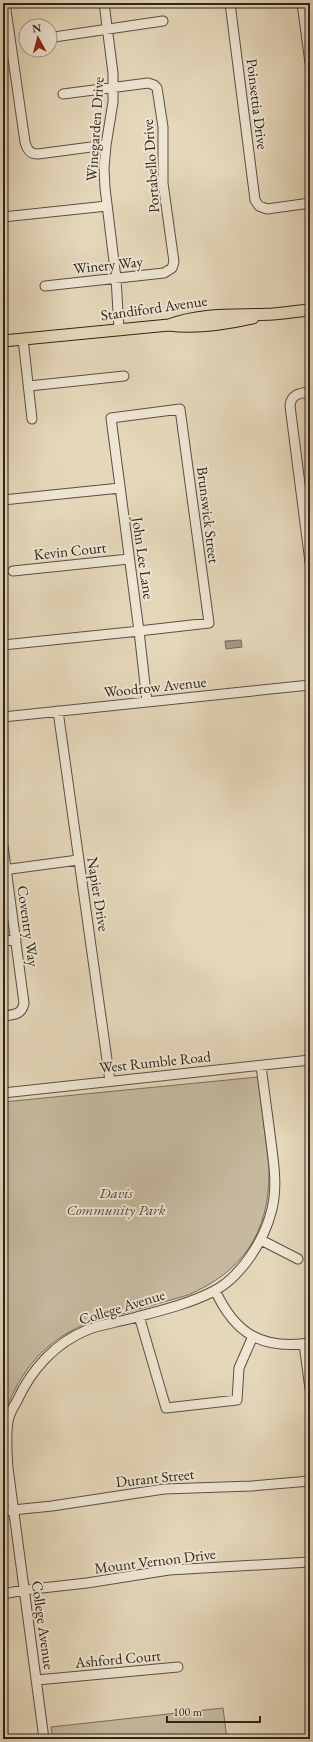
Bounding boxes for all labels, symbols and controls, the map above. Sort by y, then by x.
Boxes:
north arrow [18,18,58,58]
text: N [32,21,42,36]
street label: Poinsettia Drive [242,57,273,151]
street label: Winegarden Drive [81,76,108,182]
street label: Portabello Drive [138,118,163,214]
street label: Winery Way [72,251,144,278]
street label: Standiford Avenue [99,291,209,324]
street label: Brunswick Street [193,465,224,565]
street label: John Lee Lane [128,514,159,600]
street label: Kevin Court [33,537,107,564]
street label: Woodrow Avenue [103,672,207,701]
street label: Napier Drive [83,855,114,933]
street label: Coventry Way [13,884,44,968]
street label: West Rumble Road [98,1046,212,1077]
park label: Davis Community Park [66,1183,166,1219]
street label: College Avenue [76,1284,167,1329]
street label: Durant Street [115,1464,195,1491]
street label: Mount Vernon Drive [93,1544,217,1577]
street label: College Avenue [28,1579,59,1671]
street label: Ashford Court [73,1645,162,1672]
scale bar [167,1698,260,1724]
text: 100 m [173,1704,203,1720]

